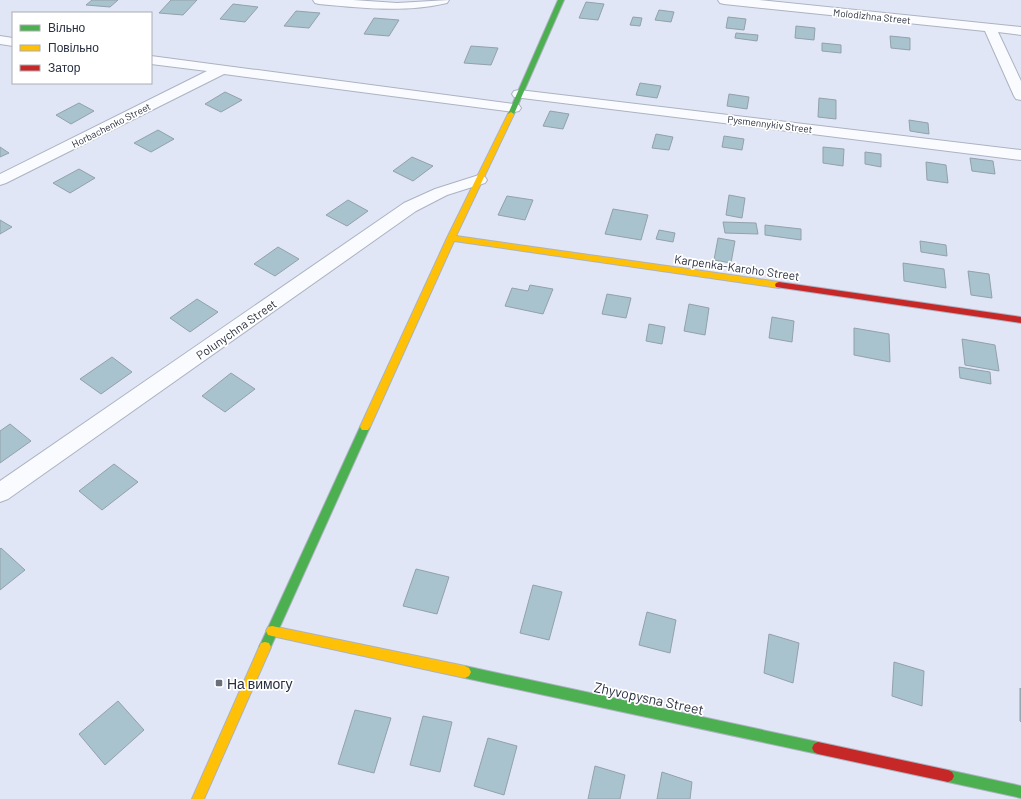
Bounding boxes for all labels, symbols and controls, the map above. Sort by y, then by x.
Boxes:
street label: Molodizhna Street [833,6,912,26]
legend [12,12,152,84]
text: Вільно [48,20,86,34]
text: Повільно [48,40,99,54]
text: Затор [48,60,81,75]
street label: Horbachenko Street [70,100,153,150]
street label: Pysmennykiv Street [727,113,813,135]
street label: Karpenka-Karoho Street [673,251,801,283]
street label: Polunychna Street [193,296,279,362]
place label: На вимогу [227,675,292,692]
marker: На вимогу [214,678,224,688]
street label: Zhyvopysna Street [593,678,705,718]

